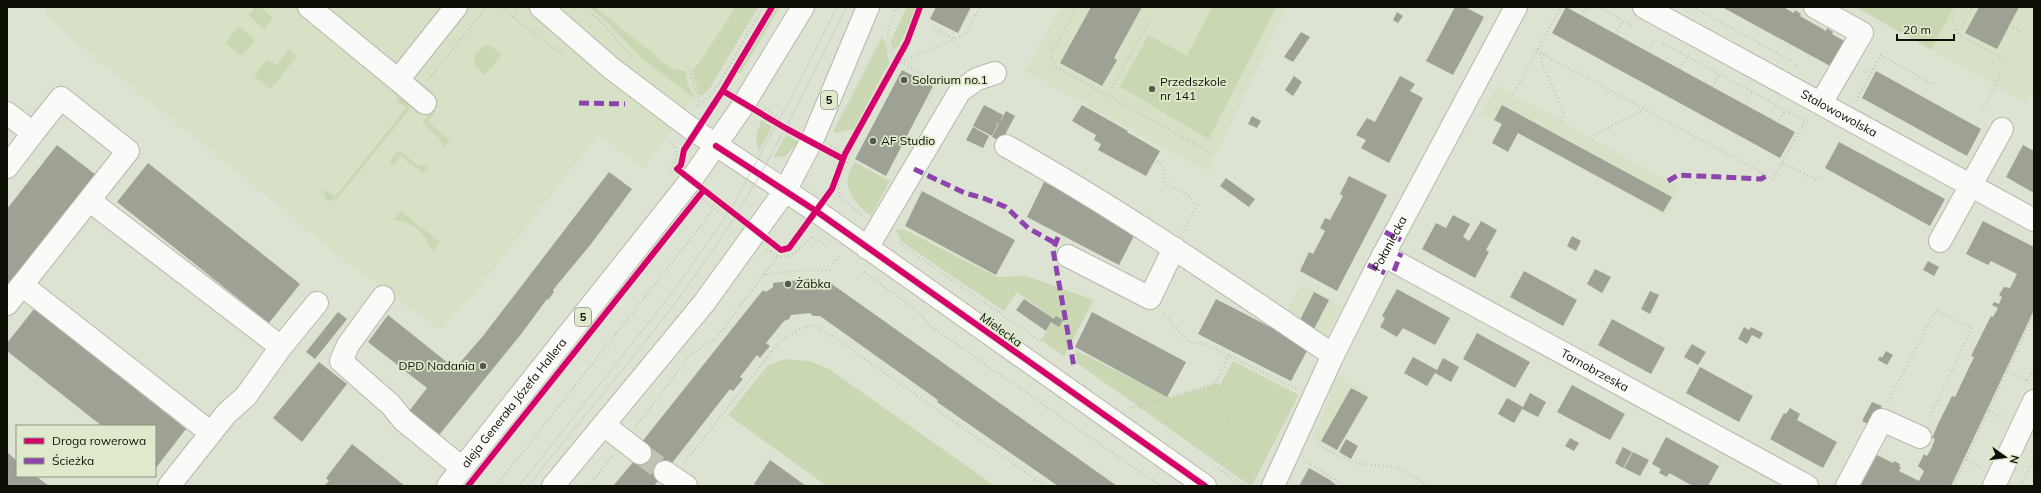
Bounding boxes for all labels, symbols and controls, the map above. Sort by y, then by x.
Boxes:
scale bar [1897,16,1954,42]
text: 20 m [1903,22,1931,37]
place label: Solarium no.1 [912,72,988,87]
place label: Przedszkole nr 141 [1160,74,1226,103]
marker: Solarium no.1 [899,75,909,85]
marker: Przedszkole nr 141 [1147,84,1157,94]
street label: Stalowowolska [1798,86,1880,140]
road number: 5 [821,91,837,109]
place label: AF Studio [881,133,935,148]
marker: AF Studio [868,136,878,146]
street label: Połaniecka [1368,213,1410,273]
place label: Żabka [796,276,831,291]
marker: Żabka [783,279,793,289]
road number: 5 [575,308,591,326]
street label: Mielecka [977,309,1025,350]
street label: aleja Generała Józefa Hallera [458,335,570,470]
street label: Tarnobrzeska [1558,345,1632,394]
place label: DPD Nadania [398,358,475,373]
marker: DPD Nadania [478,361,488,371]
legend [16,425,156,477]
text: Droga rowerowa [52,433,146,448]
north arrow [1985,437,2025,477]
text: Ścieżka [52,453,94,468]
text: N [2007,454,2023,465]

